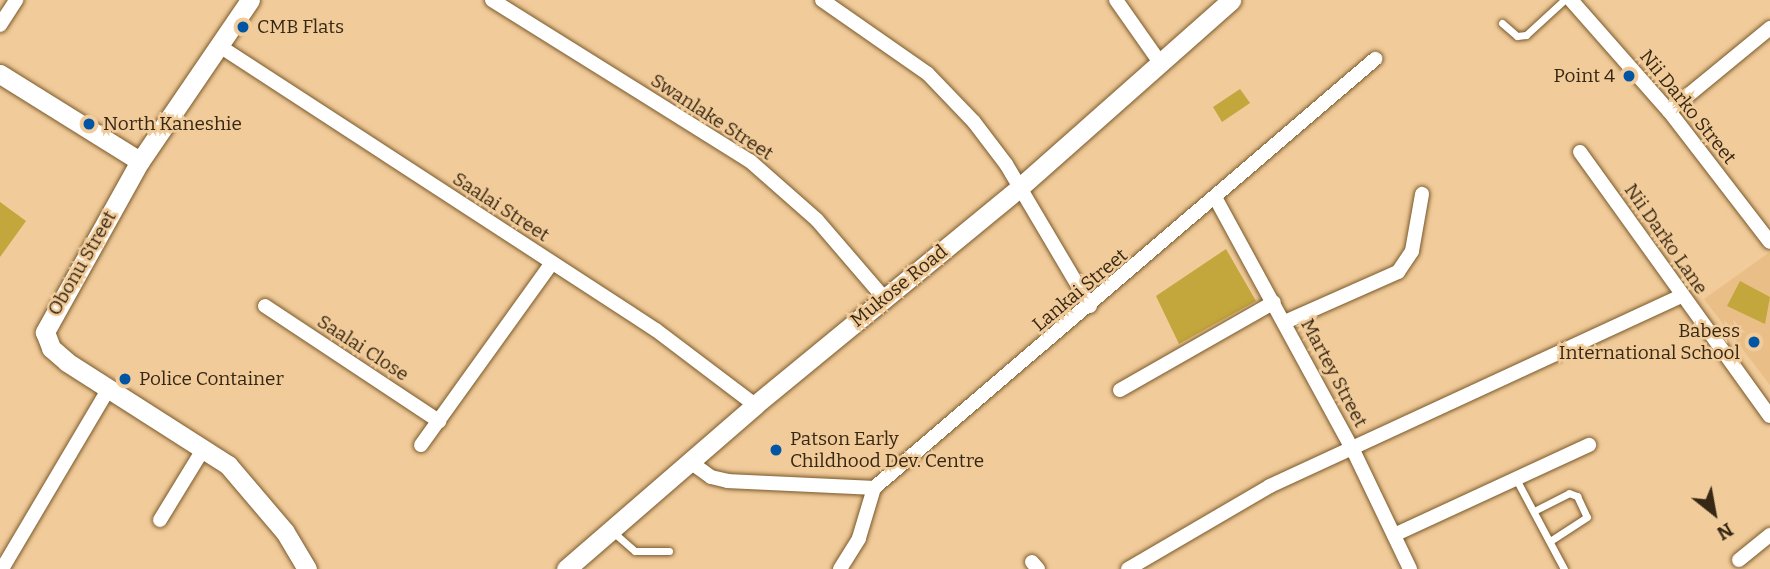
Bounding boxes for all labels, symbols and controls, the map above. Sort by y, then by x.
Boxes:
place label: CMB Flats [257,16,344,38]
marker: CMB Flats [235,19,251,35]
street label: Nii Darko Street [1635,45,1741,169]
place label: Point 4 [1554,65,1615,87]
marker: Point 4 [1621,68,1637,84]
street label: Swanlake Street [646,69,778,165]
place label: North Kaneshie [103,113,242,135]
marker: North Kaneshie [81,116,97,132]
street label: Saalai Street [448,167,554,247]
street label: Nii Darko Lane [1619,179,1713,299]
street label: Obonu Street [43,207,121,319]
street label: Mukose Road [846,240,952,332]
street label: Lankai Street [1028,244,1132,336]
street label: Saalai Close [313,310,413,386]
street label: Martey Street [1296,315,1372,431]
place label: Babess International School [1559,320,1740,364]
marker: Babess International School [1746,334,1762,350]
place label: Police Container [139,368,284,390]
marker: Police Container [117,371,133,387]
place label: Patson Early Childhood Dev. Centre [790,428,984,472]
marker: Patson Early Childhood Dev. Centre [768,442,784,458]
north arrow [1679,478,1749,548]
text: N [1713,518,1737,545]

